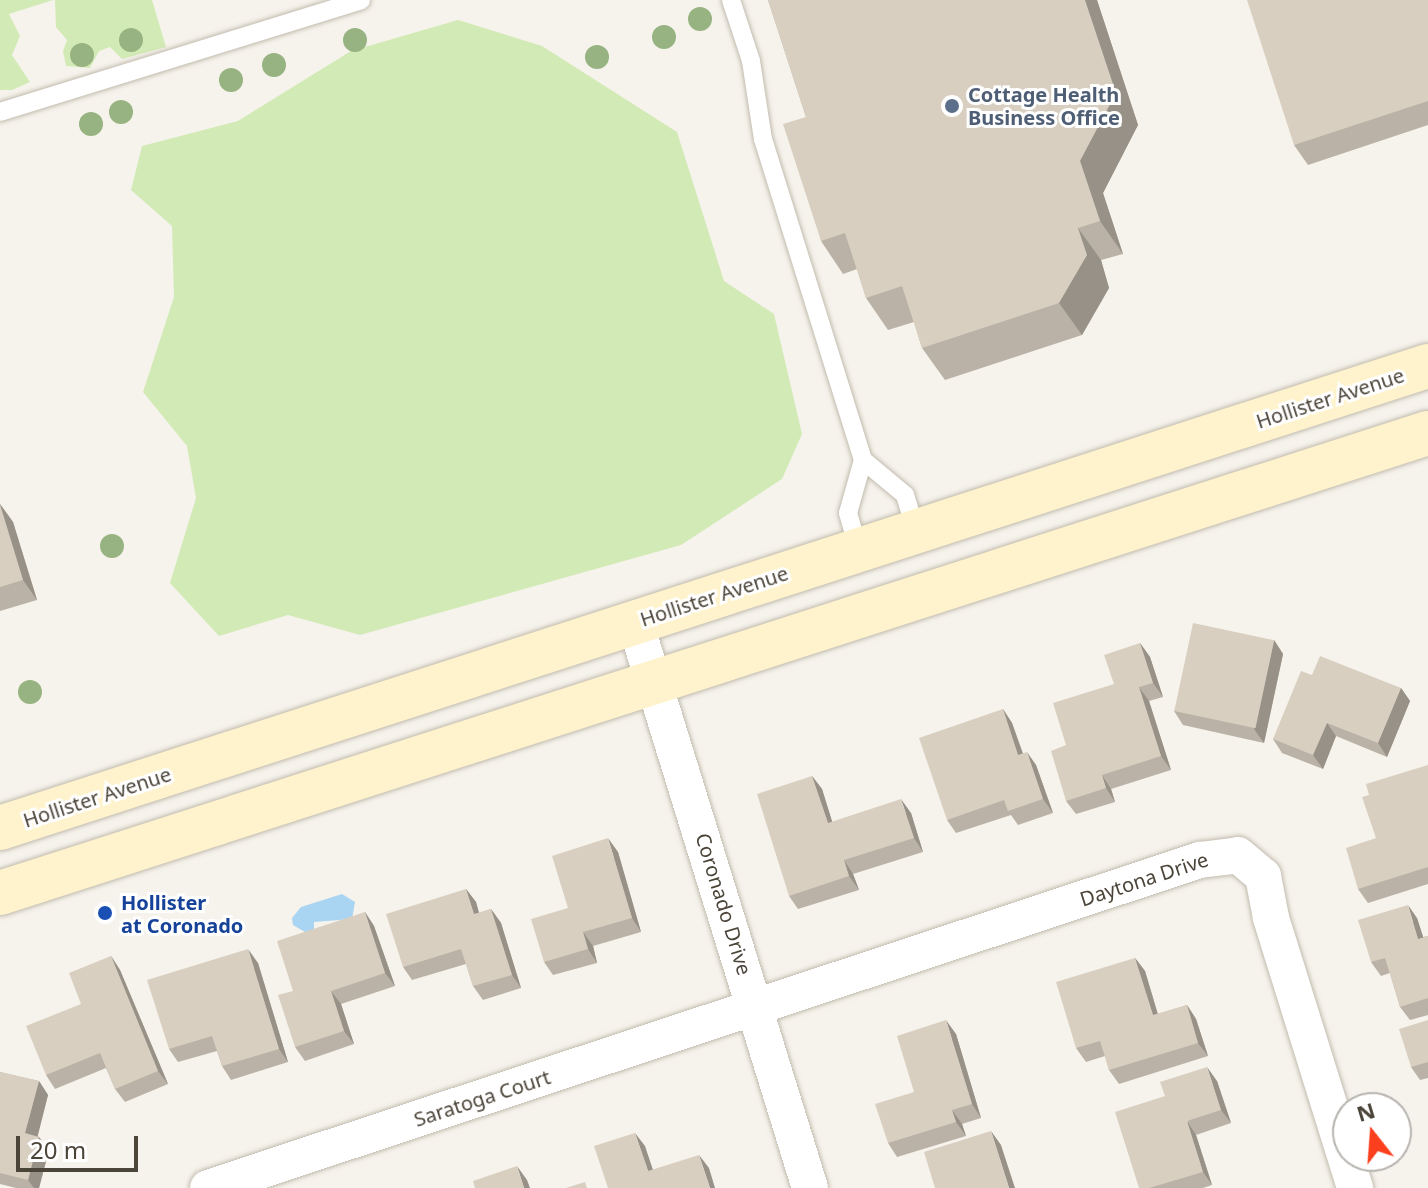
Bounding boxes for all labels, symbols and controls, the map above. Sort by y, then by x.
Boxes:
place label: Cottage Health Business Office [968,82,1120,129]
marker: Cottage Health Business Office [943,97,961,115]
street label: Hollister Avenue [1253,363,1407,433]
street label: Hollister Avenue [637,561,791,631]
street label: Hollister Avenue [20,762,174,832]
street label: Coronado Drive [691,830,757,978]
street label: Daytona Drive [1077,847,1211,911]
place label: Hollister at Coronado [121,890,243,937]
marker: Hollister at Coronado [96,904,114,922]
street label: Saratoga Court [411,1065,553,1131]
north arrow [1332,1092,1412,1172]
text: N [1353,1094,1379,1128]
scale bar [20,1120,142,1170]
text: 20 m [30,1133,86,1166]

